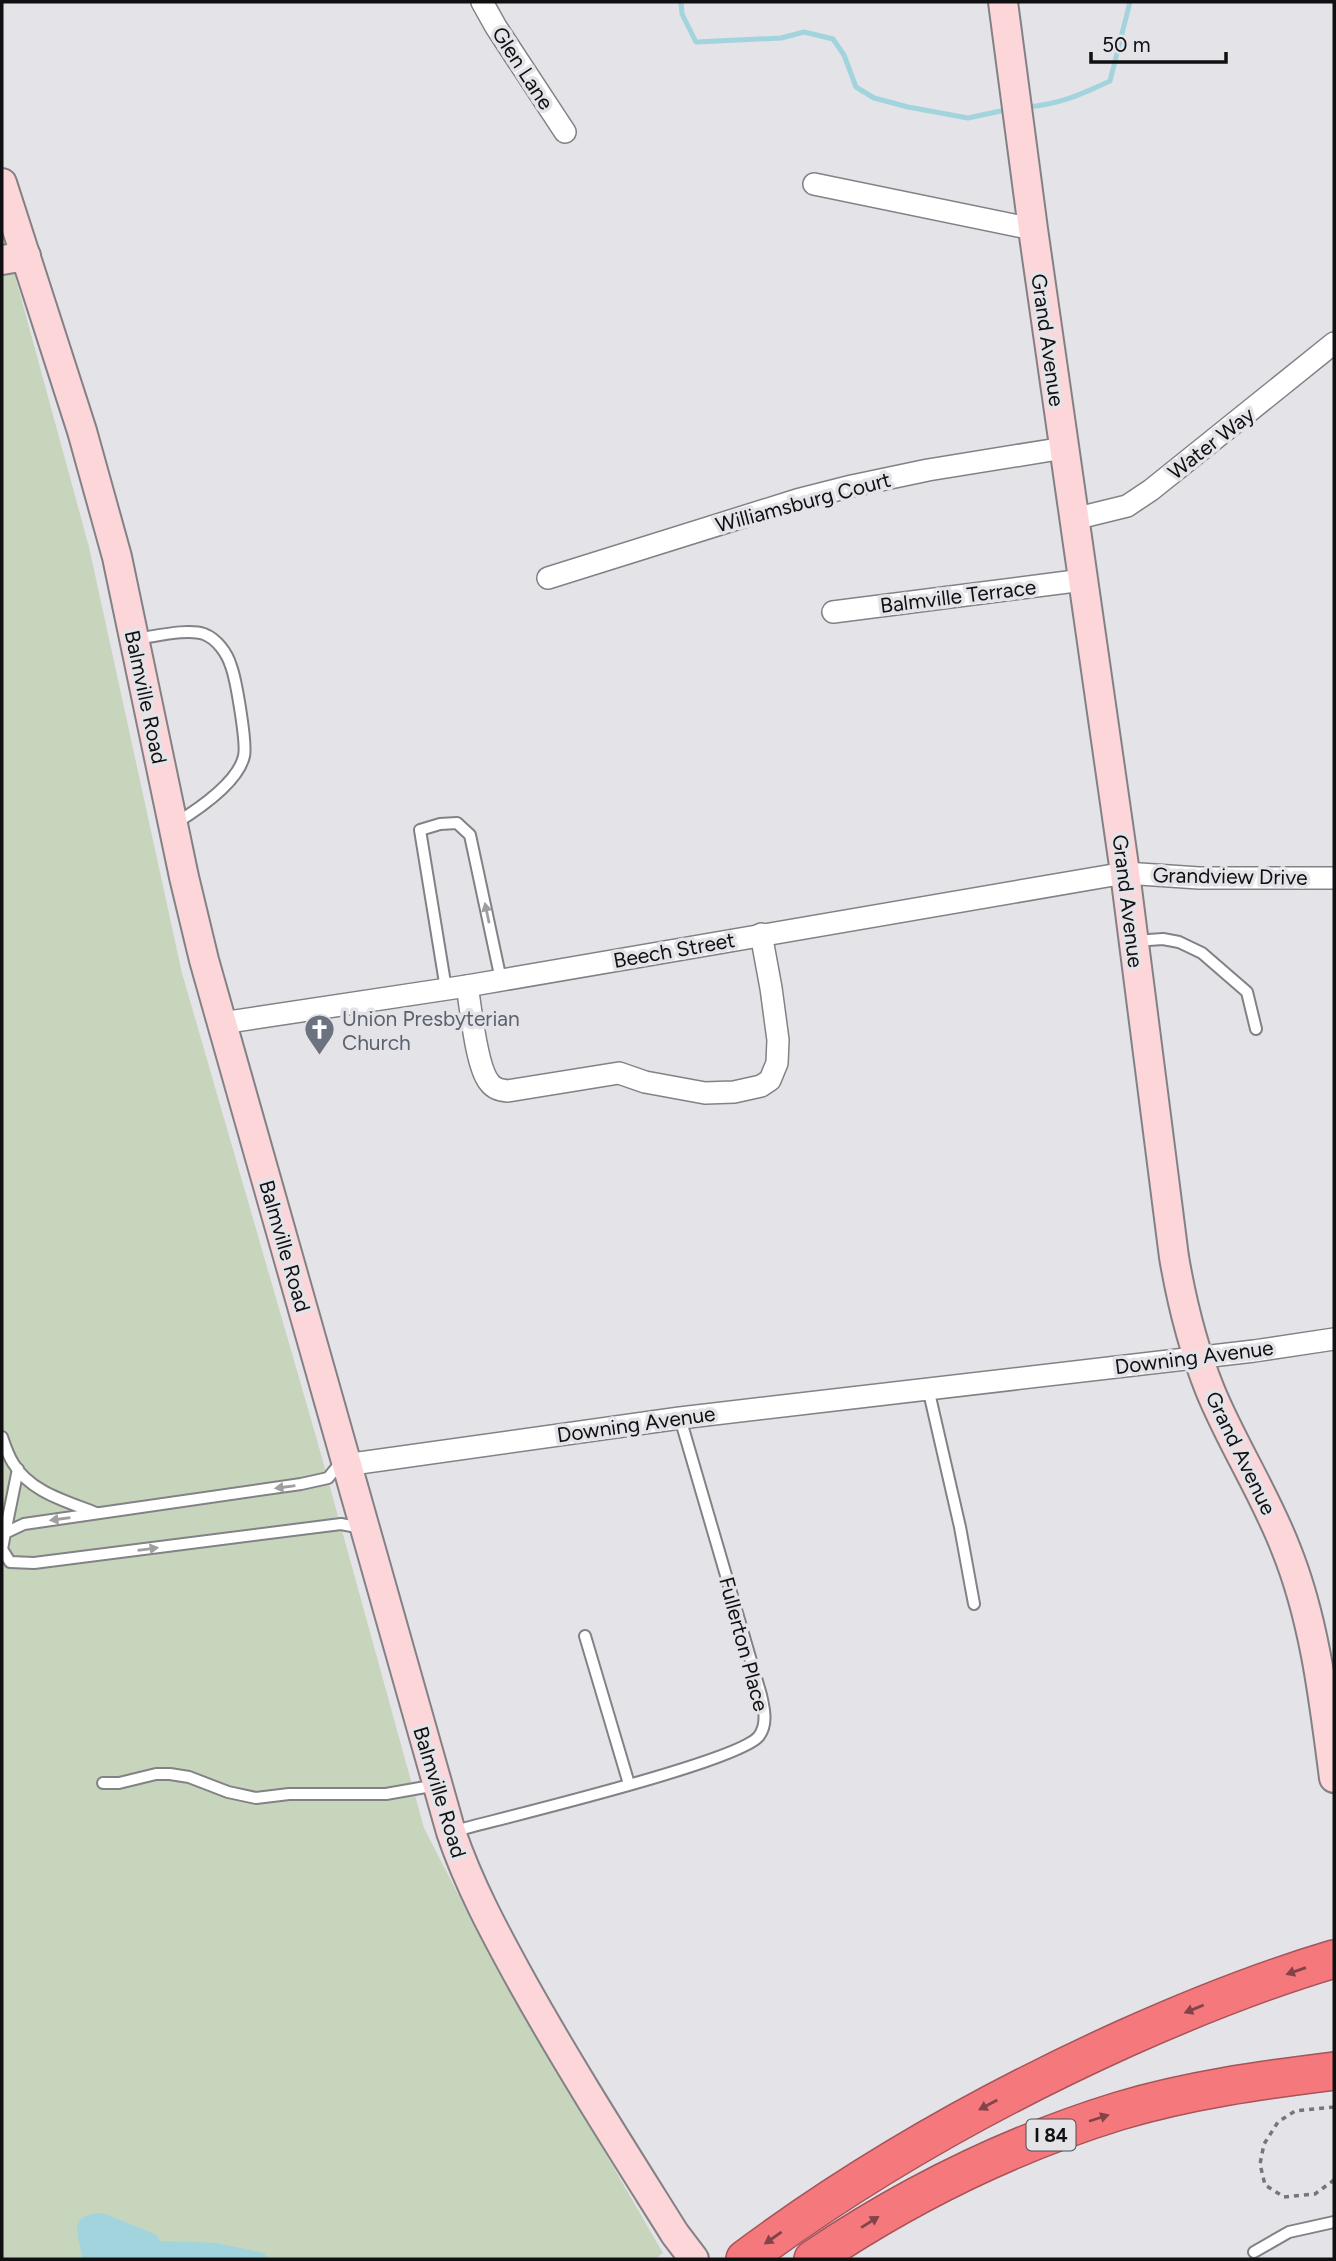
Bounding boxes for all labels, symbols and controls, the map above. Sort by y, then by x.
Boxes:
scale bar [1091,21,1226,65]
street label: Glen Lane [487,22,559,114]
text: 50 m [1102,32,1151,57]
street label: Grand Avenue [1026,272,1070,408]
street label: Water Way [1163,402,1259,484]
street label: Williamsburg Court [713,467,893,537]
street label: Balmville Terrace [879,574,1037,618]
street label: Balmville Road [120,628,172,766]
street label: Grand Avenue [1107,833,1149,969]
street label: Grandview Drive [1152,862,1308,890]
one-way arrow [481,902,492,924]
street label: Beech Street [611,927,737,973]
place label: Union Presbyterian Church [342,1006,520,1055]
church icon: Union Presbyterian Church [302,1013,336,1057]
street label: Balmville Road [254,1177,316,1315]
street label: Downing Avenue [1113,1335,1275,1379]
street label: Grand Avenue [1200,1387,1282,1519]
street label: Downing Avenue [555,1401,717,1447]
one-way arrow [274,1481,296,1492]
one-way arrow [49,1514,71,1525]
one-way arrow [137,1543,159,1554]
street label: Fullerton Place [714,1574,774,1714]
street label: Balmville Road [408,1723,472,1861]
one-way arrow [1285,1967,1306,1977]
one-way arrow [1183,2004,1204,2015]
one-way arrow [978,2100,998,2111]
one-way arrow [1088,2112,1109,2123]
road number: I 84 [1026,2120,1076,2150]
one-way arrow [860,2216,879,2229]
one-way arrow [764,2231,783,2244]

